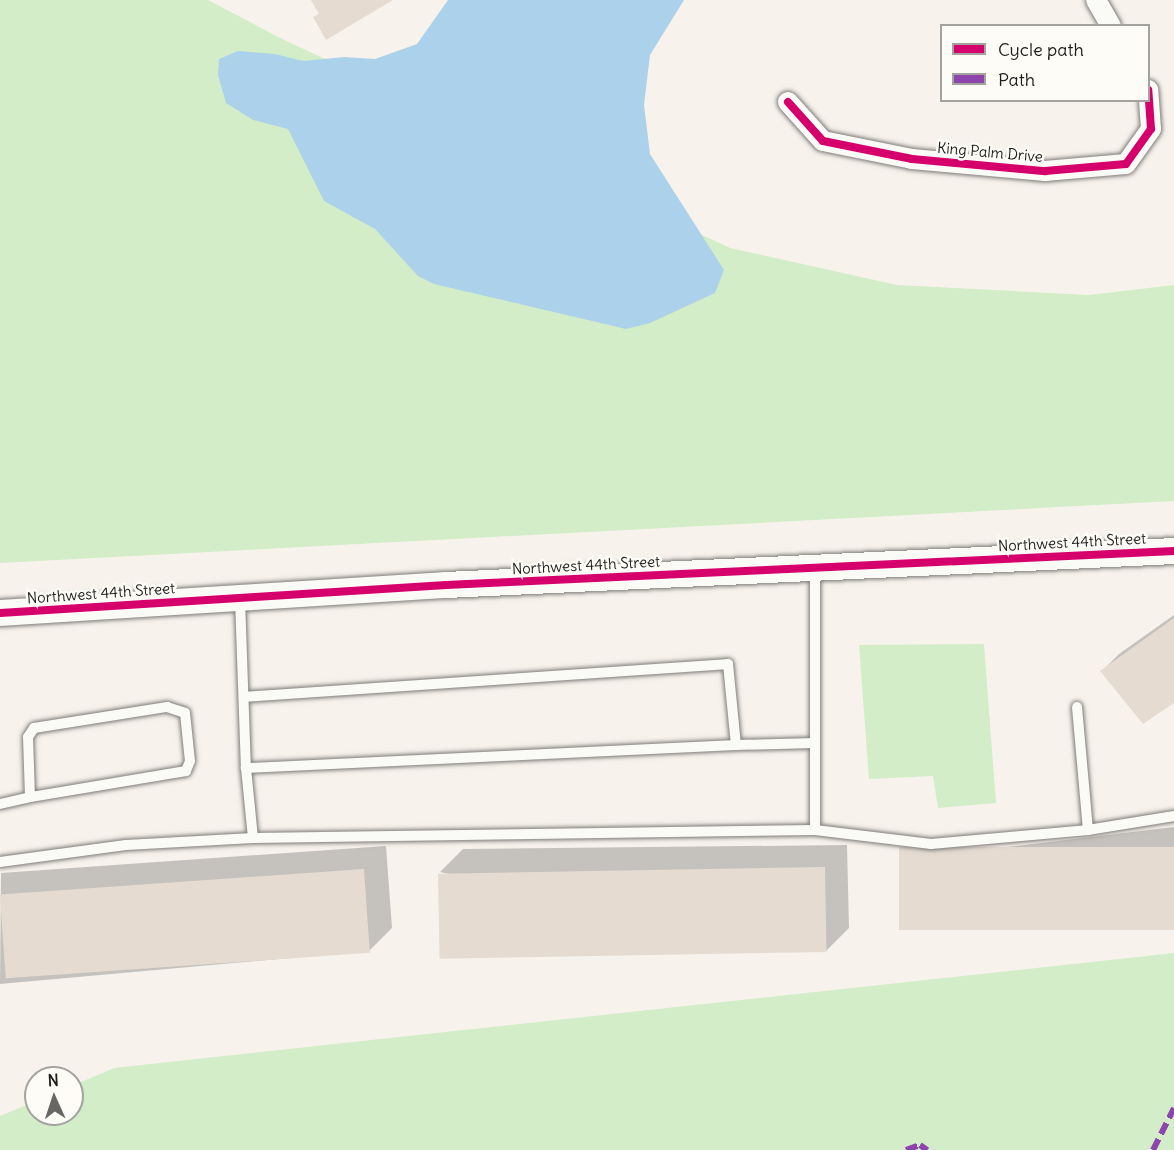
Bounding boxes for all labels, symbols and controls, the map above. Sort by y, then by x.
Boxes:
legend [940,24,1150,102]
text: Cycle path [998,38,1084,61]
text: Path [998,68,1035,91]
street label: King Palm Drive [936,138,1044,166]
street label: Northwest 44th Street [997,529,1147,555]
street label: Northwest 44th Street [511,552,661,578]
street label: Northwest 44th Street [26,579,176,607]
north arrow [24,1066,84,1126]
text: N [47,1070,59,1090]

